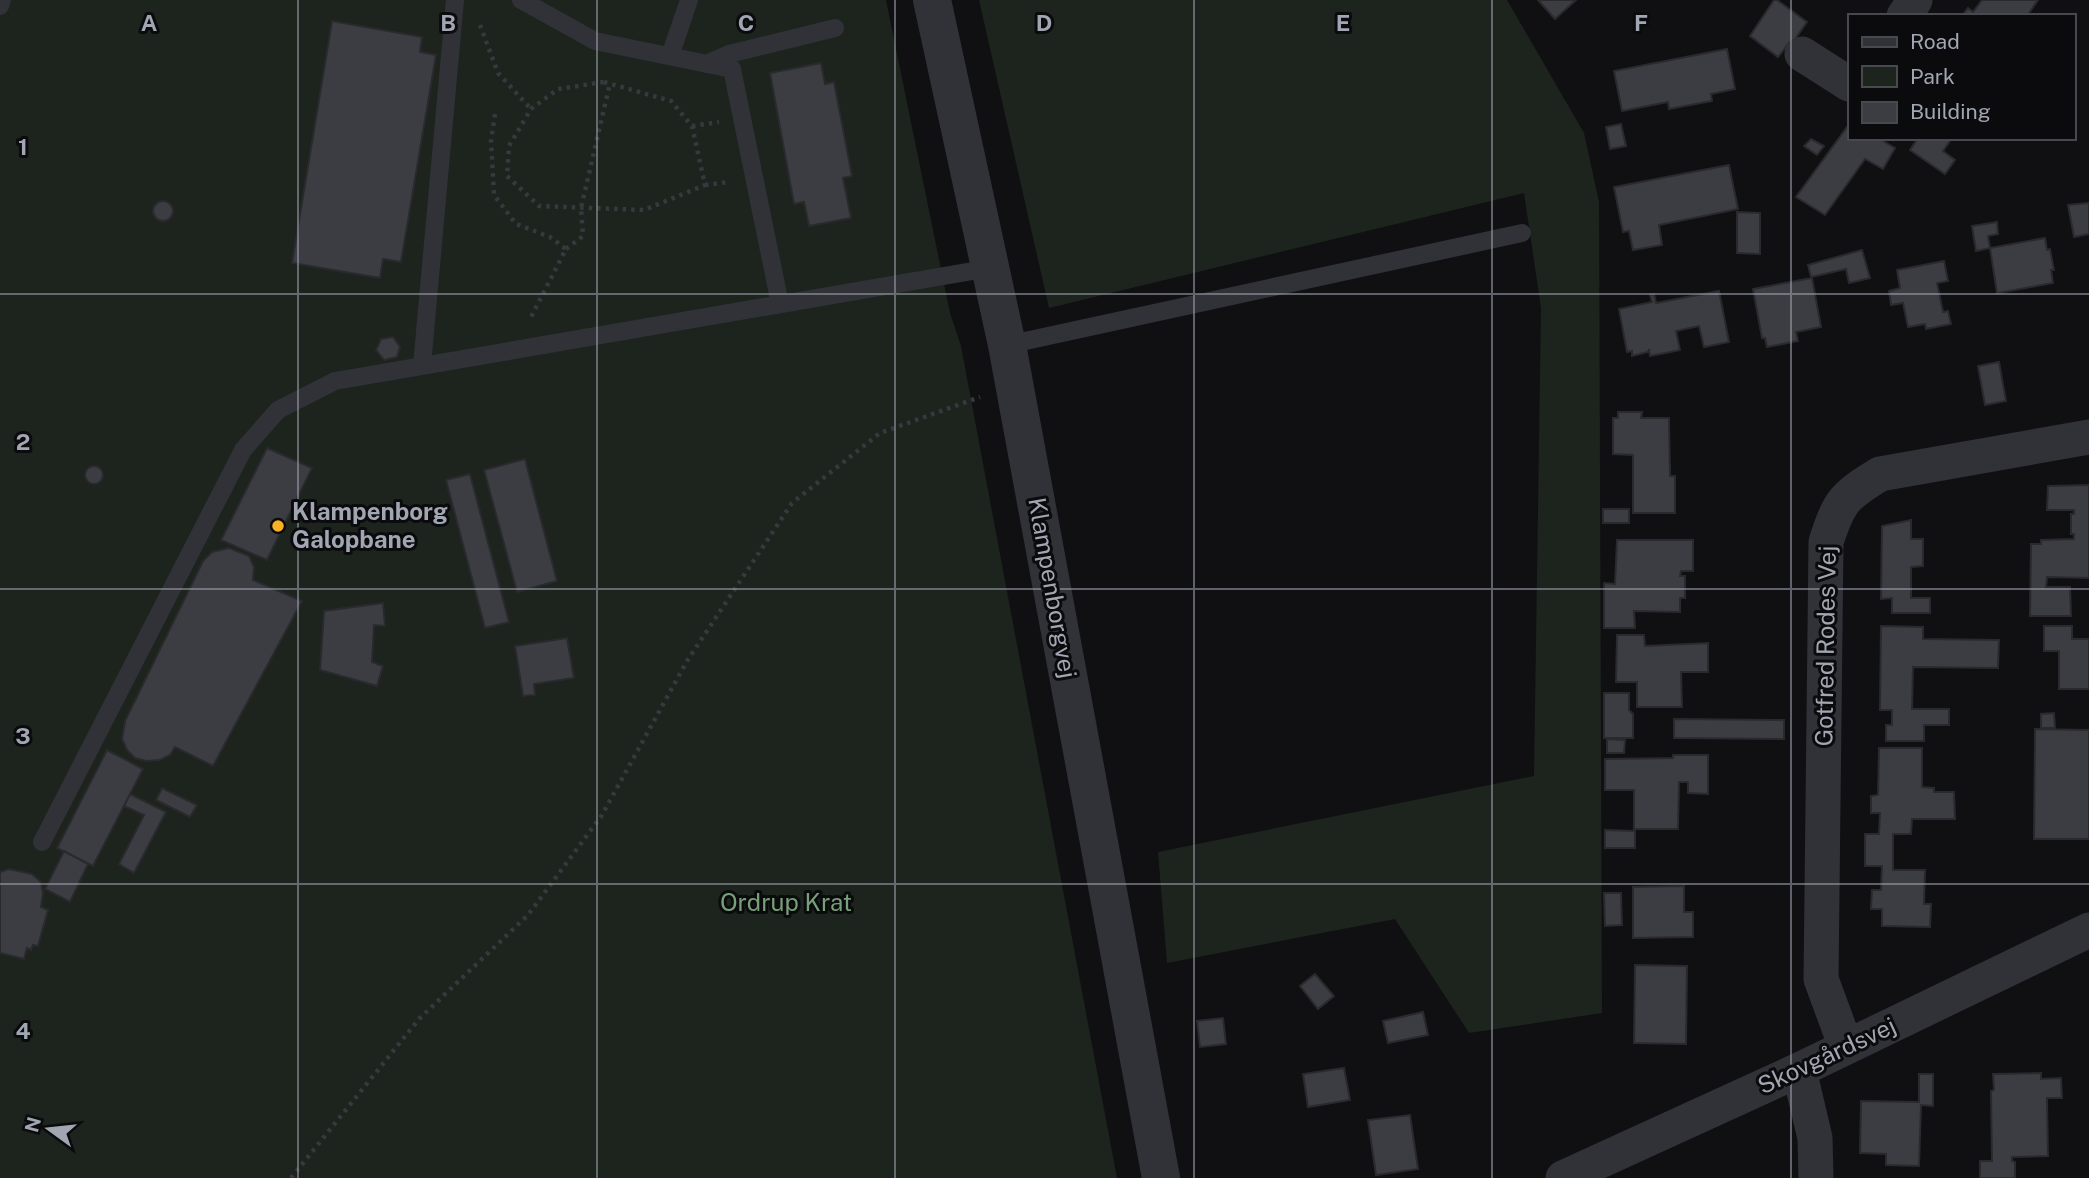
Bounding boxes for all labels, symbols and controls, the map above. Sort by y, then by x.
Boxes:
text: A [141,9,158,36]
text: B [440,9,456,36]
text: C [738,9,754,36]
text: D [1036,9,1052,36]
text: E [1336,9,1350,36]
text: F [1634,9,1648,36]
legend [1848,14,2075,140]
text: Road [1910,29,1960,54]
text: Park [1910,64,1955,89]
text: Building [1910,99,1991,124]
text: 1 [18,133,28,160]
text: 2 [16,428,30,455]
street label: Klampenborgvej [1023,495,1083,680]
place label: Klampenborg Galopbane [292,497,448,553]
marker: Klampenborg Galopbane [270,518,286,534]
street label: Gotfred Rodes Vej [1809,545,1841,747]
text: 3 [15,722,31,749]
park label: Ordrup Krat [720,888,852,916]
street label: Skovgårdsvej [1753,1011,1900,1099]
text: 4 [15,1017,31,1044]
north arrow [14,1094,84,1164]
text: N [20,1115,45,1135]

